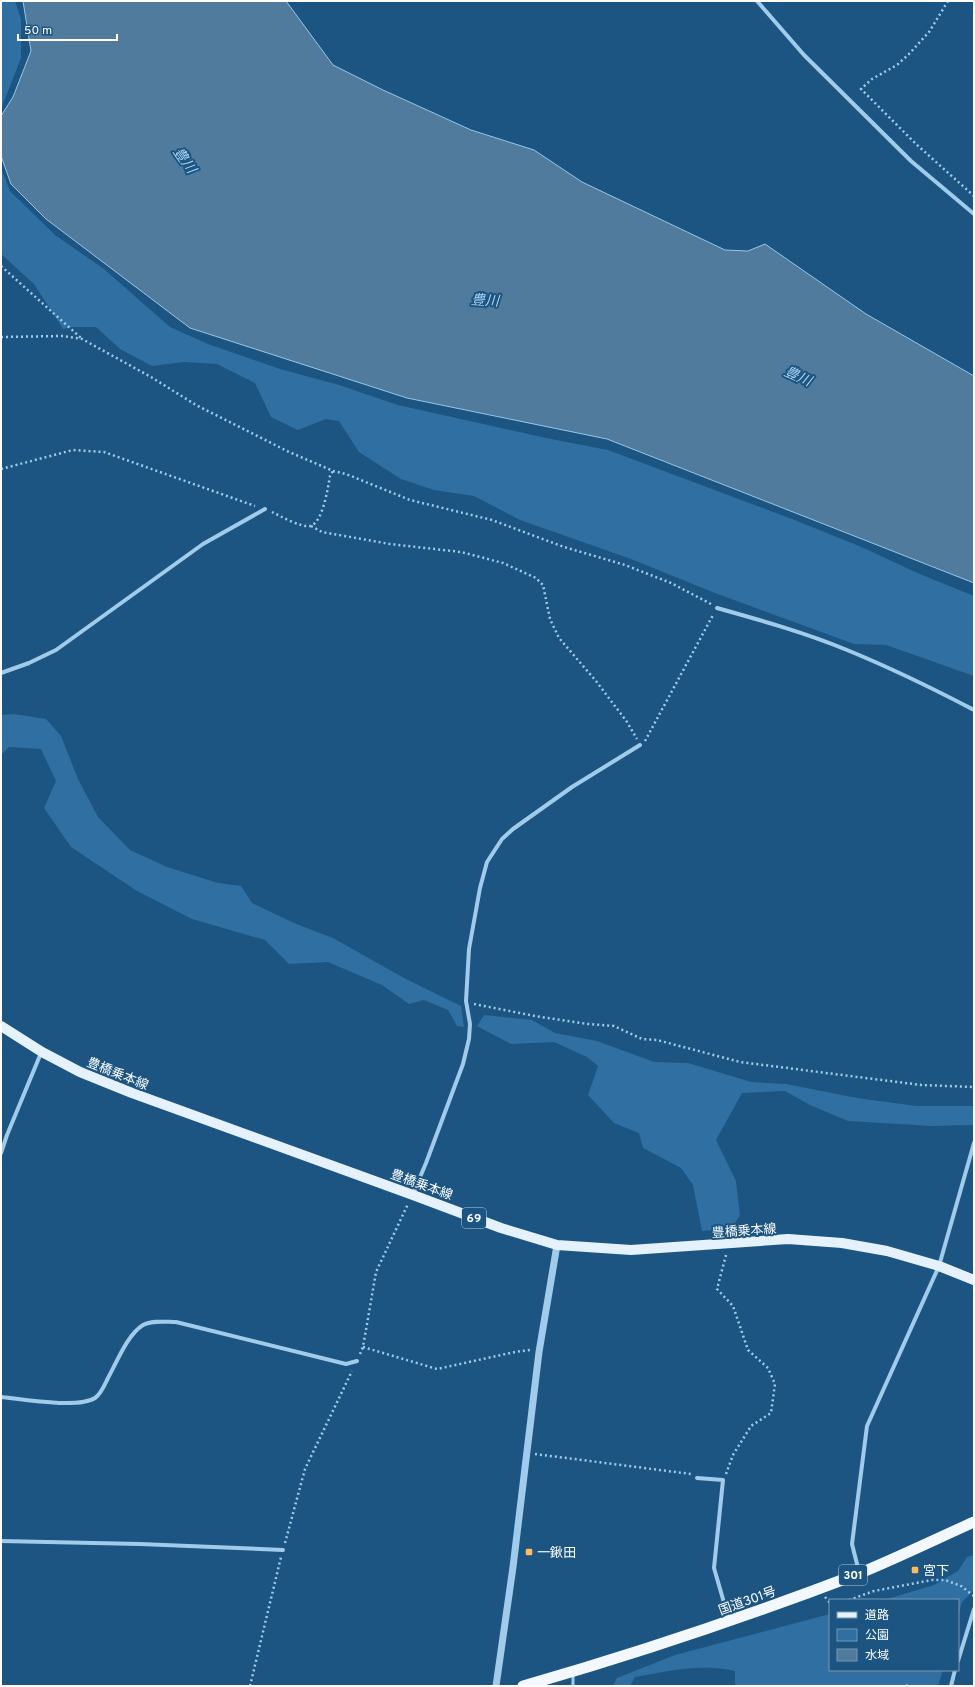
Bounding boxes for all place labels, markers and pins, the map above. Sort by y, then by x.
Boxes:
place label: 一鍬田 [537,1546,576,1562]
marker: 一鍬田 [524,1547,534,1557]
place label: 宮下 [923,1564,949,1580]
marker: 宮下 [910,1565,920,1575]

